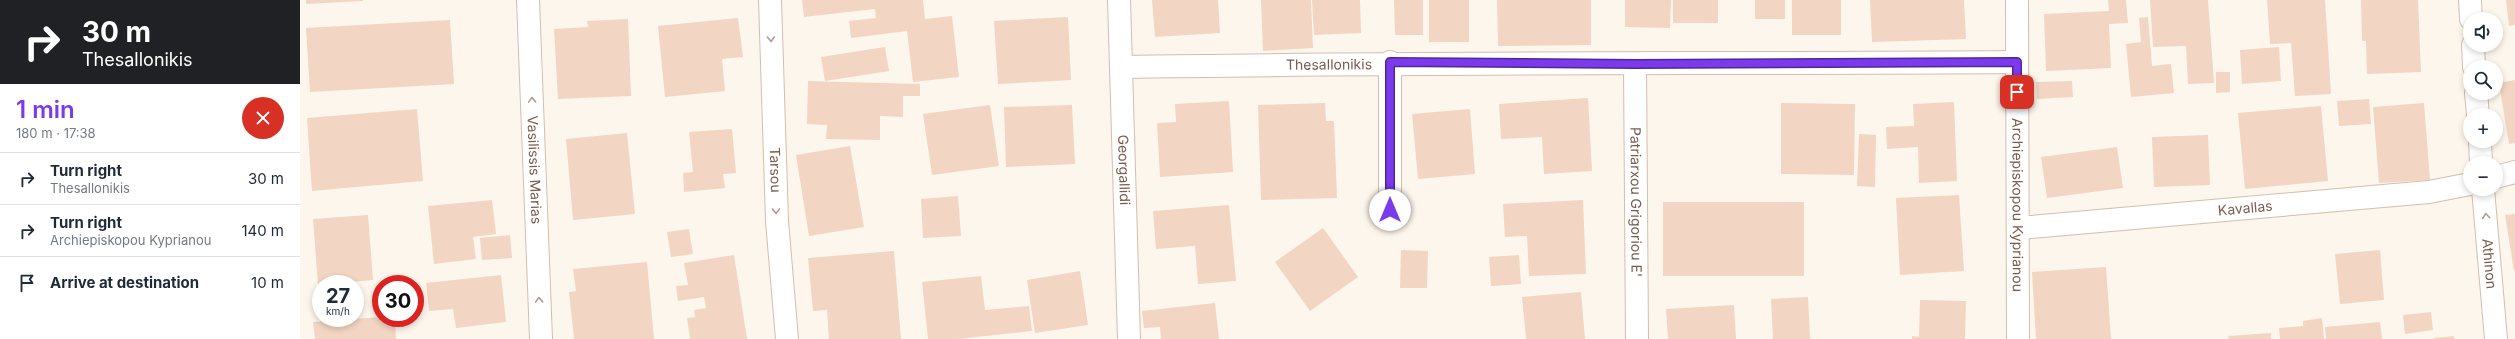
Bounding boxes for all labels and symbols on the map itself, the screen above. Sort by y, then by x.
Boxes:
one-way arrow [767,36,776,42]
street label: Thesallonikis [1286,55,1372,73]
pin [2000,75,2034,109]
one-way arrow [528,97,536,103]
street label: Vasilissis Marias [524,115,546,224]
street label: Archiepiskopou Kyprianou [2009,118,2027,292]
street label: Patriarxou Grigoriou E' [1627,127,1646,277]
street label: Georgallidi [1115,134,1134,205]
street label: Tarsou [767,147,785,193]
position arrow [1369,189,1411,231]
street label: Kavallas [2217,197,2273,219]
one-way arrow [772,208,781,214]
one-way arrow [2481,213,2490,219]
street label: Athinon [2479,238,2501,290]
speed limit sign: 30 [372,275,424,327]
one-way arrow [535,297,543,303]

